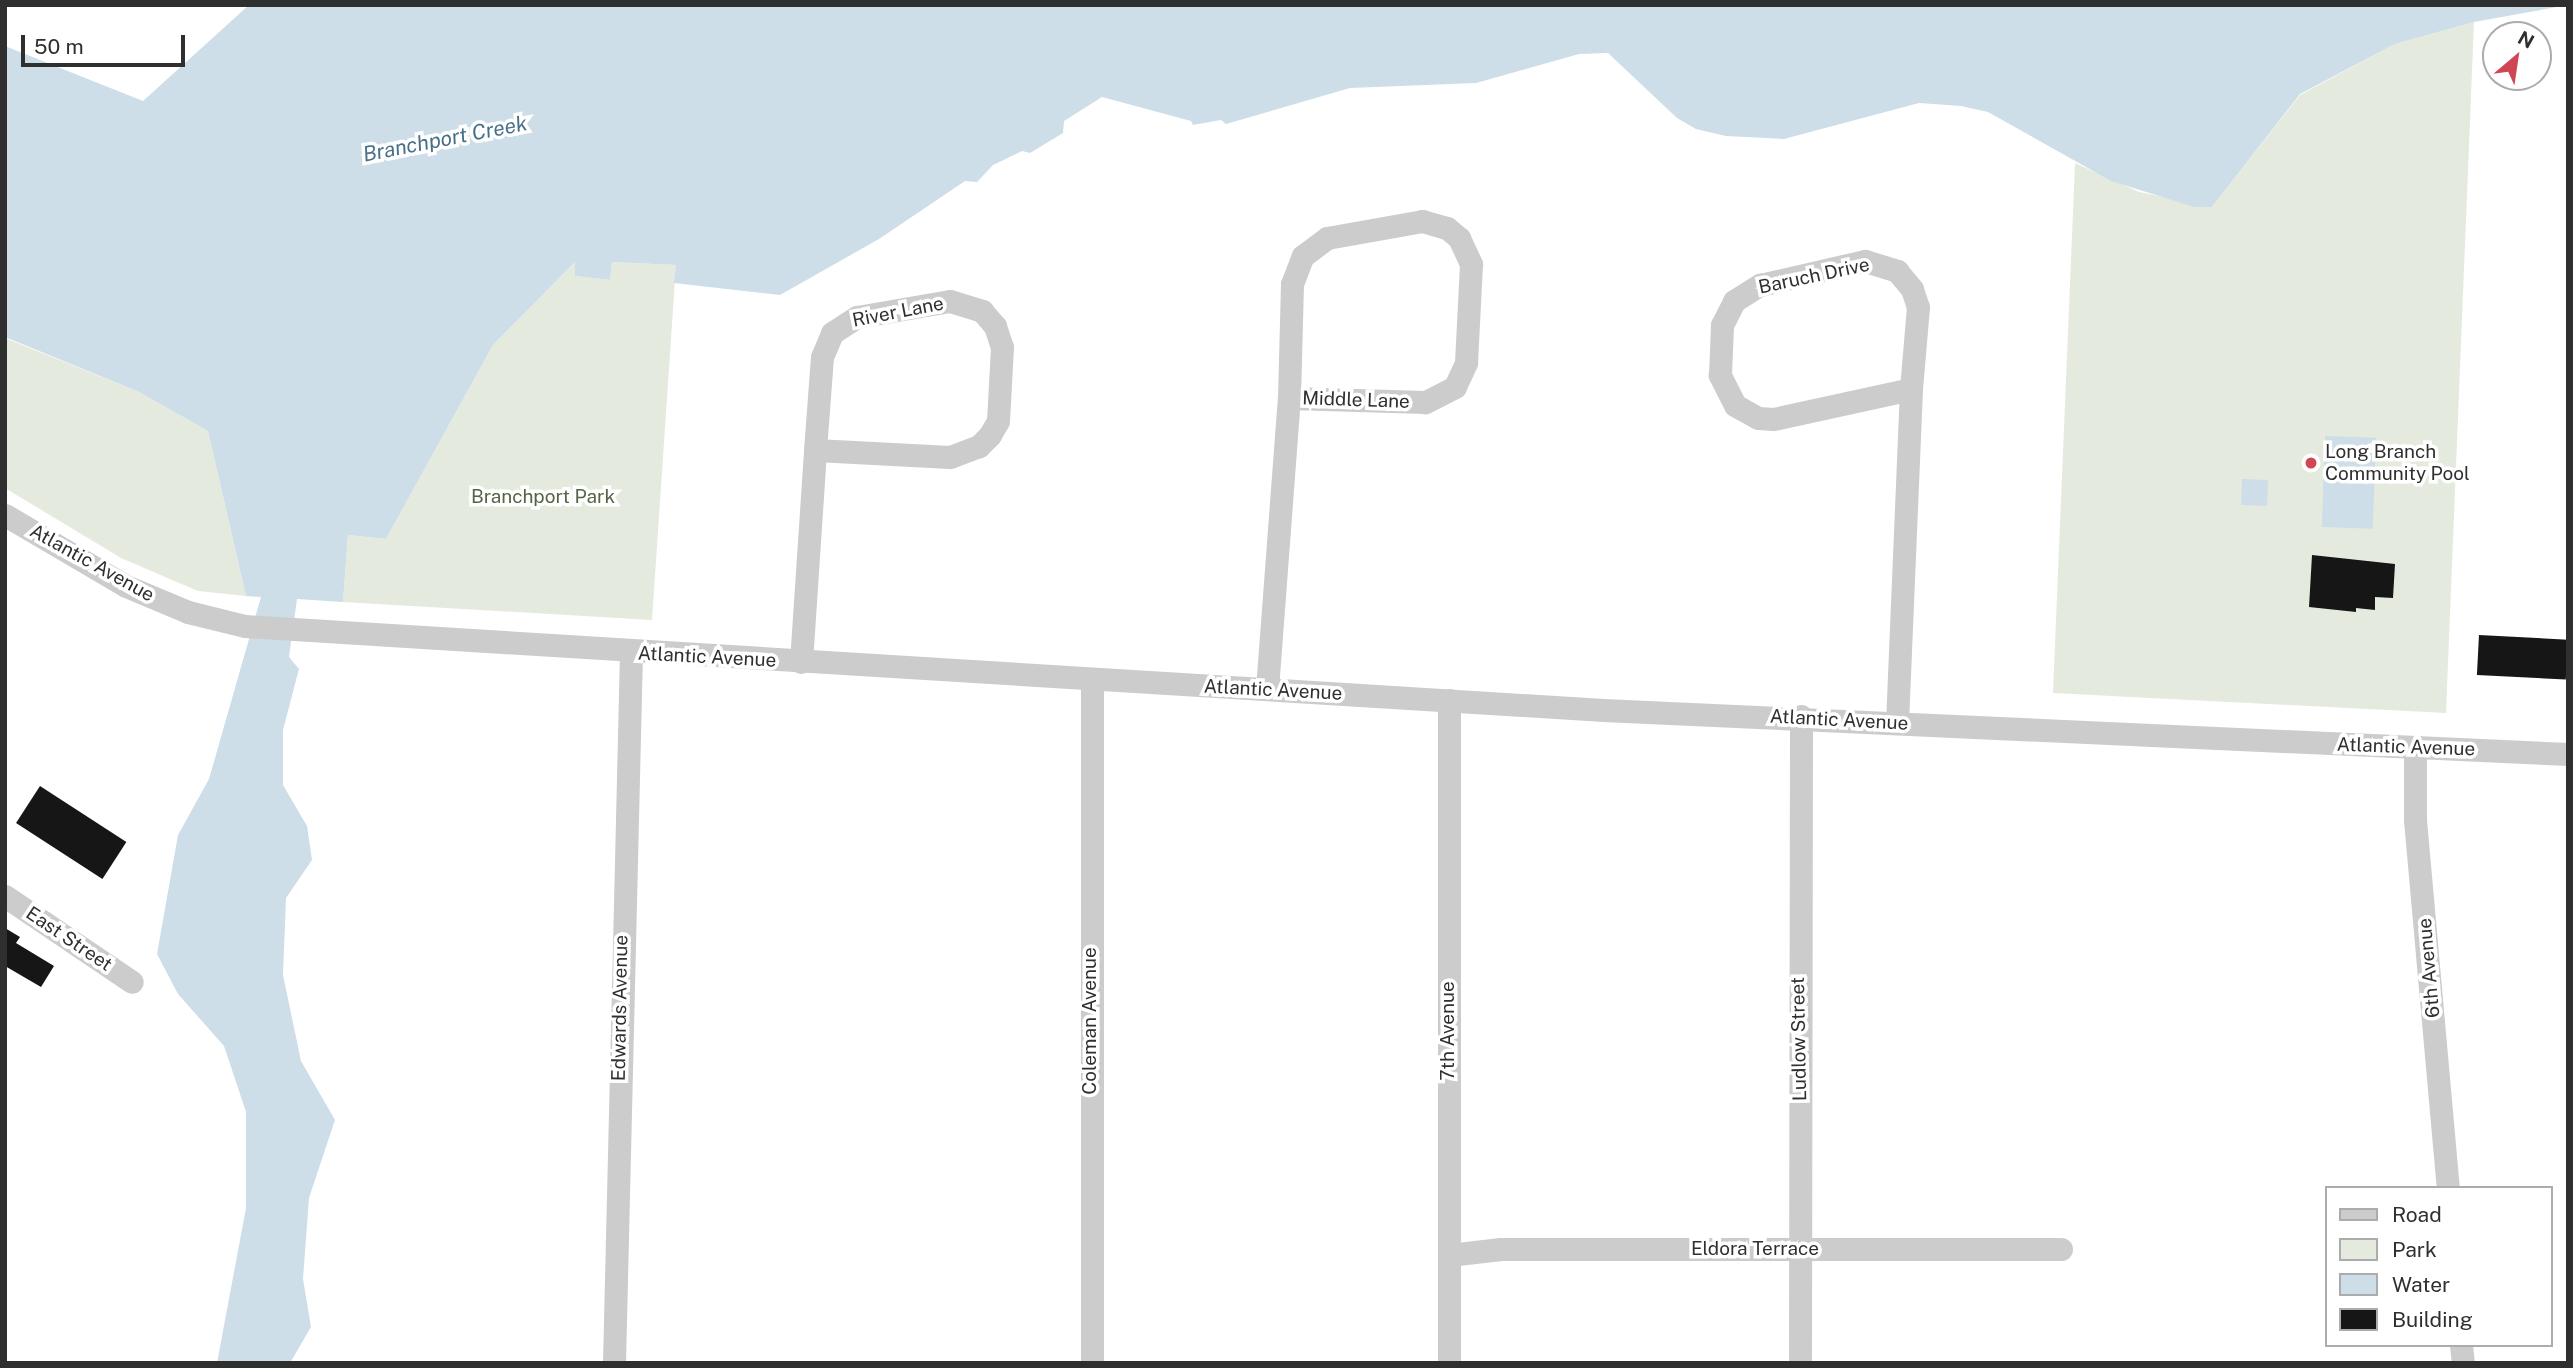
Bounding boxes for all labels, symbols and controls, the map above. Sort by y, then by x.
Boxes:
scale bar [24,21,189,65]
north arrow [2482,21,2552,91]
text: N [2514,26,2538,53]
text: 50 m [34,34,84,59]
water label: Branchport Creek [361,111,529,167]
street label: Baruch Drive [1756,253,1872,299]
street label: River Lane [850,292,946,332]
street label: Middle Lane [1302,387,1410,413]
place label: Long Branch Community Pool [2325,441,2470,485]
marker: Long Branch Community Pool [2303,455,2319,471]
park label: Branchport Park [471,486,615,508]
street label: Atlantic Avenue [26,519,158,607]
street label: Atlantic Avenue [637,642,777,672]
street label: Atlantic Avenue [1203,675,1343,705]
street label: Atlantic Avenue [1769,705,1909,735]
street label: Atlantic Avenue [2336,733,2476,761]
street label: East Street [22,902,116,976]
street label: 6th Avenue [2413,917,2445,1019]
street label: Edwards Avenue [607,935,633,1081]
street label: Coleman Avenue [1079,947,1101,1095]
street label: Ludlow Street [1787,977,1811,1101]
street label: 7th Avenue [1437,981,1459,1081]
legend [2324,1186,2552,1347]
text: Road [2392,1202,2442,1227]
text: Park [2392,1237,2437,1262]
street label: Eldora Terrace [1691,1238,1819,1260]
text: Water [2392,1272,2450,1297]
text: Building [2392,1307,2473,1332]

